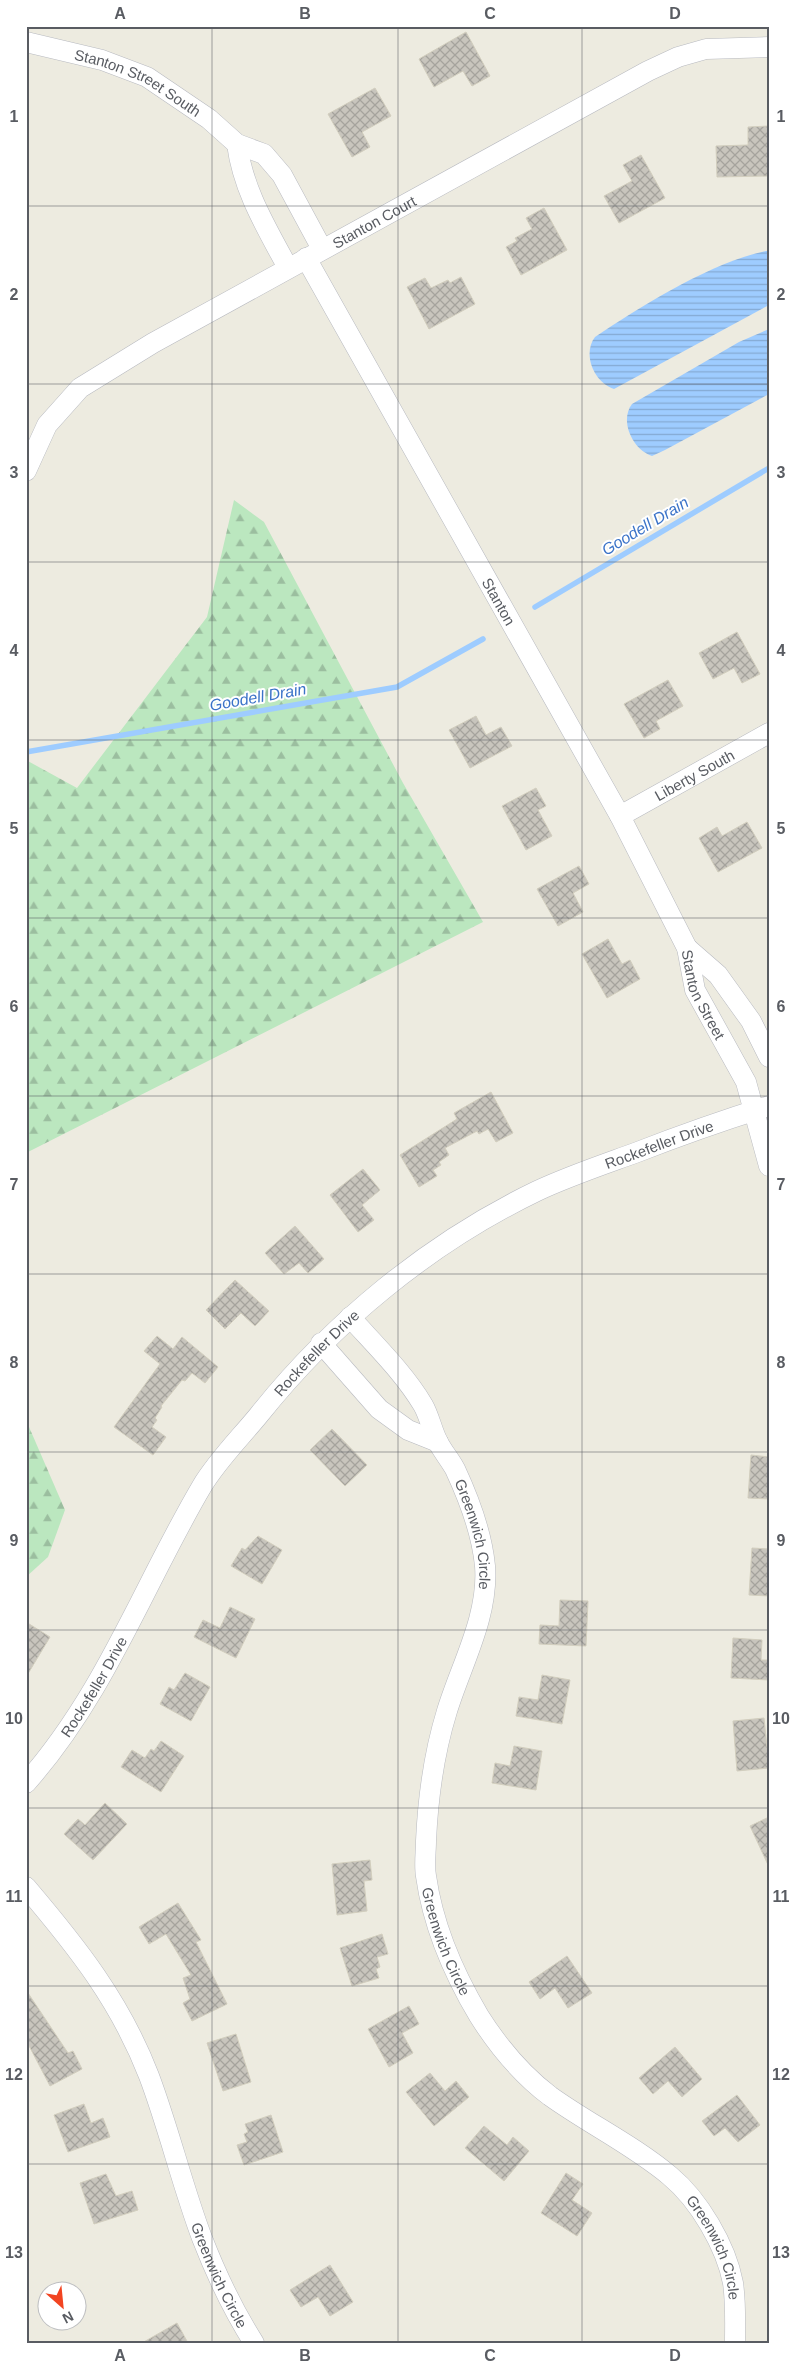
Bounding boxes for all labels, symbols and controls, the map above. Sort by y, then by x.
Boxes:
text: A [114,5,126,22]
text: B [299,5,311,22]
text: C [484,5,496,22]
text: D [669,5,681,22]
street label: Stanton Street South [73,45,204,120]
text: 1 [10,108,19,125]
text: 1 [777,108,786,125]
street label: Stanton Court [329,191,419,251]
text: 2 [10,286,19,303]
text: 2 [777,286,786,303]
text: 3 [10,464,19,481]
text: 3 [777,464,786,481]
water label: Goodell Drain [599,493,691,558]
street label: Stanton [479,575,519,628]
text: 4 [10,642,19,659]
text: 4 [777,642,786,659]
water label: Goodell Drain [208,680,308,714]
street label: Liberty South [651,746,737,804]
text: 5 [10,820,19,837]
text: 5 [777,820,786,837]
street label: Stanton Street [679,948,729,1043]
text: 6 [10,998,19,1015]
text: 6 [777,998,786,1015]
street label: Rockefeller Drive [602,1116,716,1172]
text: 7 [10,1176,19,1193]
text: 7 [777,1176,786,1193]
street label: Rockefeller Drive [270,1306,362,1399]
text: 8 [10,1354,19,1371]
text: 8 [777,1354,786,1371]
street label: Greenwich Circle [452,1476,494,1590]
text: 9 [10,1532,19,1549]
text: 9 [777,1532,786,1549]
street label: Rockefeller Drive [57,1633,130,1740]
text: 10 [5,1710,23,1727]
text: 10 [772,1710,790,1727]
street label: Greenwich Circle [419,1886,474,1998]
text: 11 [6,1888,23,1905]
text: 11 [773,1888,790,1905]
text: 12 [5,2066,23,2083]
text: 12 [772,2066,790,2083]
street label: Greenwich Circle [684,2191,743,2301]
street label: Greenwich Circle [188,2220,251,2331]
text: 13 [5,2244,23,2261]
text: 13 [772,2244,790,2261]
north arrow [38,2282,88,2332]
text: N [60,2308,76,2327]
text: A [114,2347,126,2364]
text: B [299,2347,311,2364]
text: C [484,2347,496,2364]
text: D [669,2347,681,2364]

